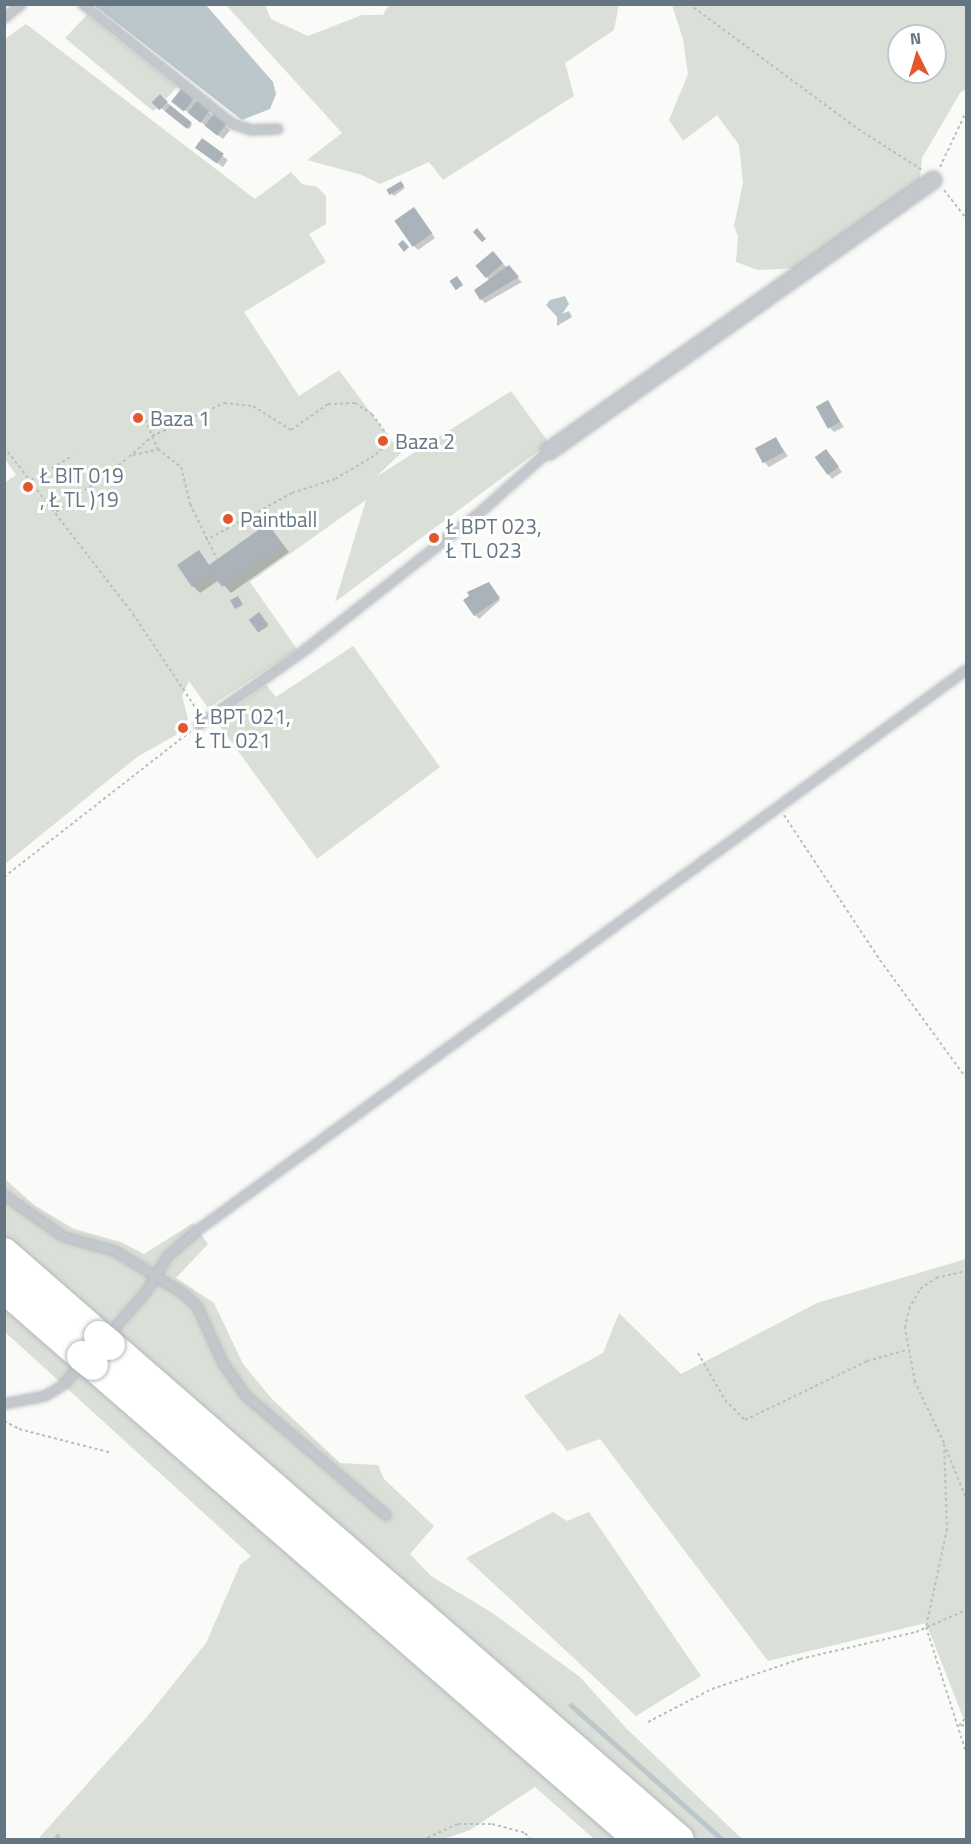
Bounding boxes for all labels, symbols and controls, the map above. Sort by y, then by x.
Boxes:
north arrow [887,24,947,84]
text: N [909,26,922,50]
place label: Baza 1 [150,405,210,431]
marker: Baza 1 [131,411,145,425]
place label: Baza 2 [395,428,455,454]
marker: Baza 2 [376,434,390,448]
place label: Ł BIT 019 , Ł TL )19 [40,462,124,512]
marker: Ł BIT 019 , Ł TL )19 [21,480,35,494]
place label: Paintball [240,506,317,532]
marker: Paintball [221,512,235,526]
place label: Ł BPT 023, Ł TL 023 [446,513,542,563]
marker: Ł BPT 023, Ł TL 023 [427,531,441,545]
place label: Ł BPT 021, Ł TL 021 [195,703,291,753]
marker: Ł BPT 021, Ł TL 021 [176,721,190,735]

